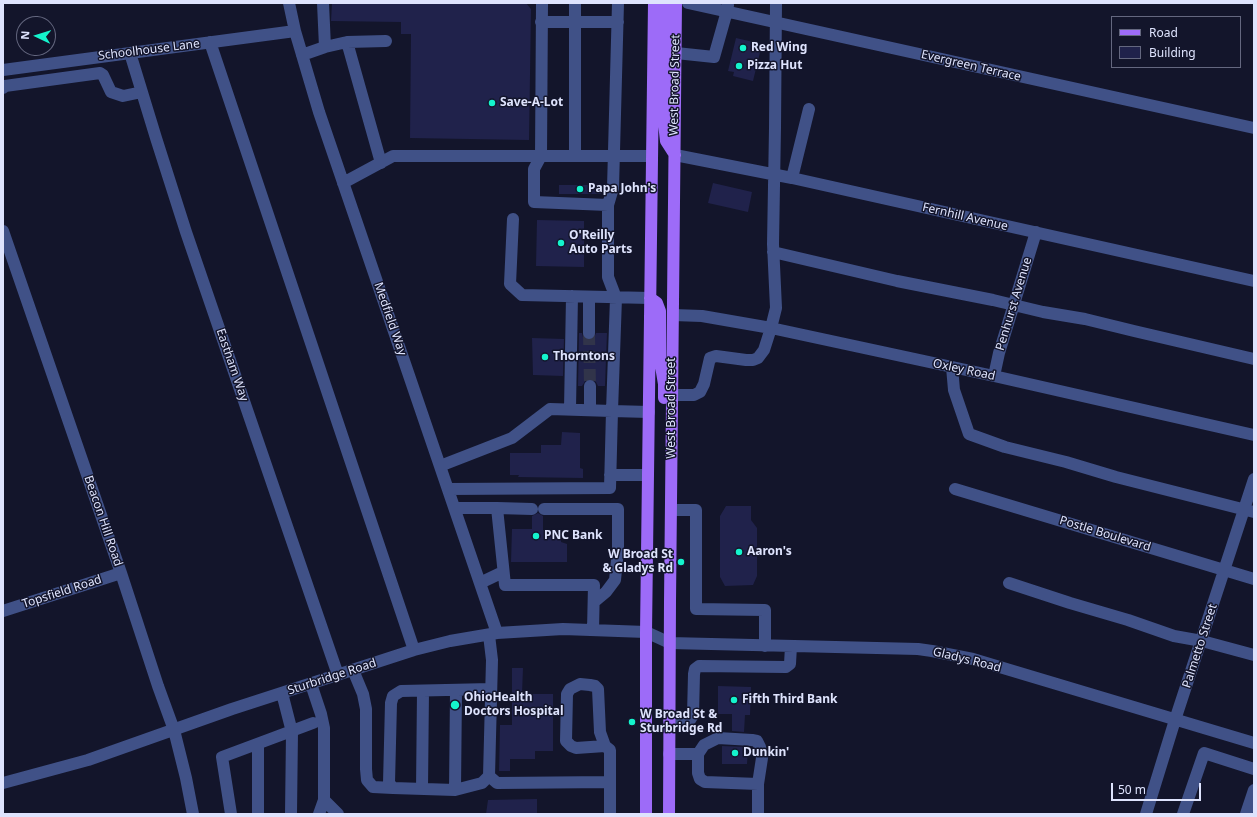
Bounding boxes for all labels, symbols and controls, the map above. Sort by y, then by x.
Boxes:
north arrow [16,16,56,56]
legend [1111,16,1241,68]
text: Road [1149,24,1178,41]
text: N [17,30,32,40]
street label: West Broad Street [667,34,683,136]
street label: Schoolhouse Lane [97,37,201,63]
place label: Red Wing [751,41,807,55]
marker: Red Wing [738,43,748,53]
text: Building [1149,44,1196,61]
street label: Evergreen Terrace [920,48,1022,84]
place label: Pizza Hut [747,59,802,73]
marker: Pizza Hut [734,61,744,71]
place label: Save-A-Lot [500,96,563,110]
marker: Save-A-Lot [487,98,497,108]
place label: Papa John's [588,182,656,196]
marker: Papa John's [575,184,585,194]
street label: Fernhill Avenue [921,200,1009,234]
place label: O'Reilly Auto Parts [569,229,632,257]
marker: O'Reilly Auto Parts [556,238,566,248]
street label: Penhurst Avenue [993,256,1035,352]
street label: Medfield Way [371,281,409,357]
street label: Eastham Way [213,327,251,403]
place label: Thorntons [553,350,615,364]
marker: Thorntons [540,352,550,362]
street label: Oxley Road [931,356,997,384]
street label: West Broad Street [665,357,679,459]
street label: Beacon Hill Road [81,474,125,568]
street label: Postle Boulevard [1058,513,1152,555]
place label: PNC Bank [544,529,602,543]
marker: PNC Bank [531,531,541,541]
place label: Aaron's [747,545,792,559]
marker: Aaron's [734,547,744,557]
place label: W Broad St & Gladys Rd [602,548,673,576]
marker: W Broad St & Gladys Rd [676,557,686,567]
street label: Topsfield Road [20,572,104,612]
street label: Palmetto Street [1180,602,1220,690]
street label: Gladys Road [931,645,1003,675]
street label: Sturbridge Road [286,656,378,698]
place label: OhioHealth Doctors Hospital [464,691,564,719]
place label: Fifth Third Bank [742,693,837,707]
marker: Fifth Third Bank [729,695,739,705]
marker: OhioHealth Doctors Hospital [449,699,461,711]
place label: W Broad St & Sturbridge Rd [640,708,722,736]
marker: W Broad St & Sturbridge Rd [627,717,637,727]
place label: Dunkin' [743,746,789,760]
marker: Dunkin' [730,748,740,758]
scale bar [1113,775,1203,801]
text: 50 m [1118,781,1146,798]

